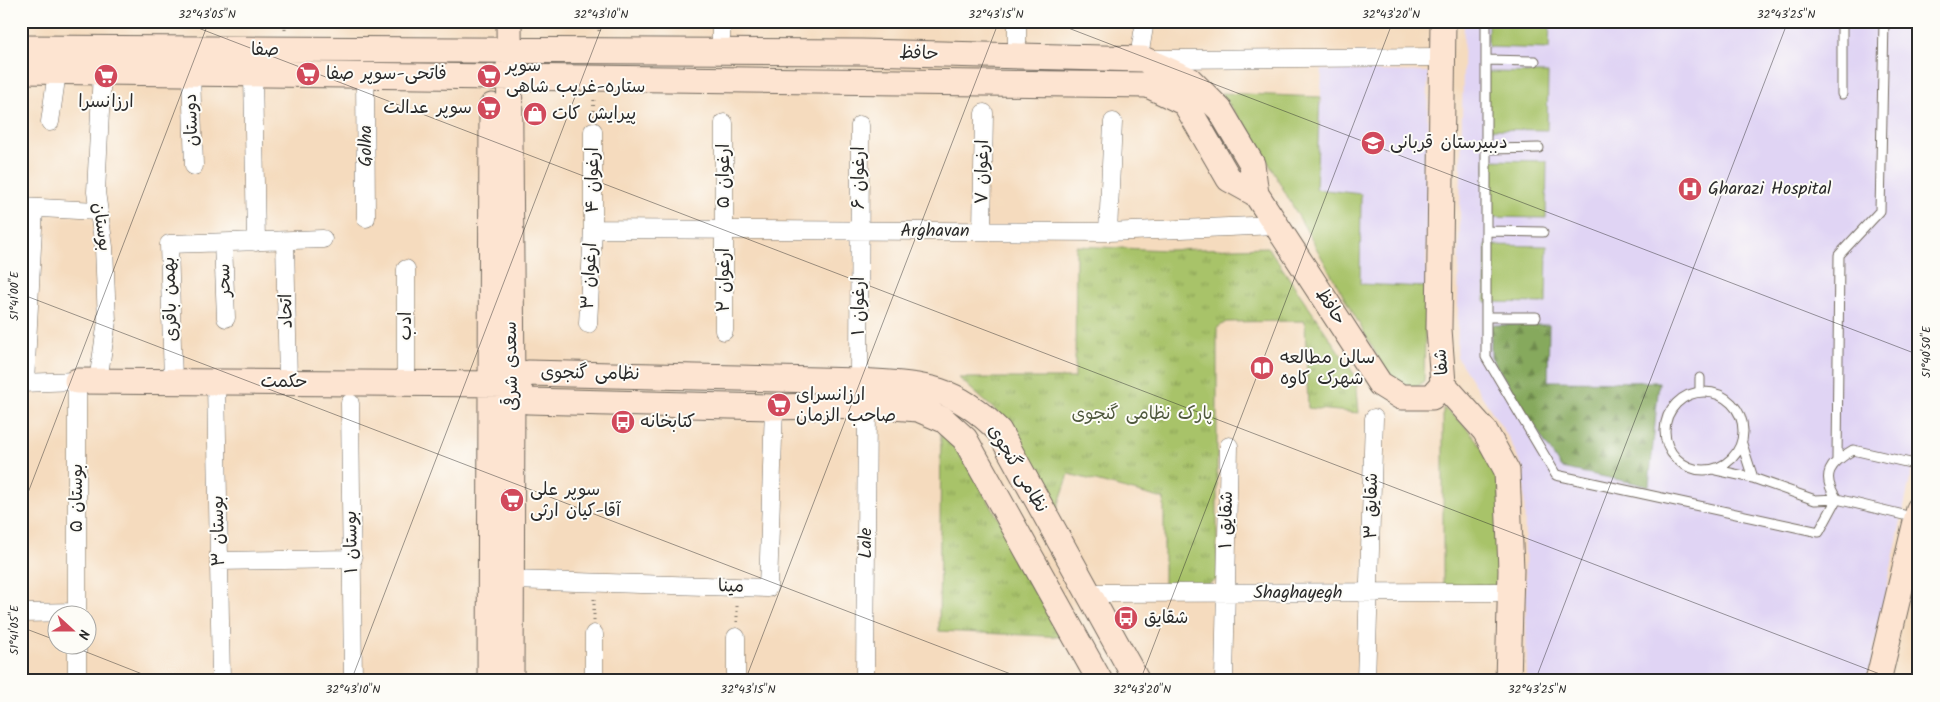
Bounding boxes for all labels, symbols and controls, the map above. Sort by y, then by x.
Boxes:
text: 32°43'05"N [178,5,236,24]
text: 32°43'10"N [574,5,628,24]
text: 32°43'15"N [968,5,1024,24]
text: 32°43'20"N [1362,5,1420,24]
text: 32°43'25"N [1757,5,1815,24]
street label: صفا [251,36,279,65]
street label: حافظ [899,39,939,69]
place label: سوپر ستاره-غریب شاهی [504,52,645,102]
place label: فاتحی-سوپر صفا [326,60,447,89]
supermarket icon: فاتحی-سوپر صفا [295,61,321,87]
supermarket icon: ارزانسرا [93,63,119,89]
supermarket icon: سوپر ستاره-غریب شاهی [476,63,502,89]
place label: ارزانسرا [78,88,134,117]
street label: دوستان [177,93,207,147]
place label: سوپر عدالت [383,94,472,123]
supermarket icon: سوپر عدالت [476,95,502,121]
place label: پیرایش کات [552,100,636,129]
shop icon: پیرایش کات [522,101,548,127]
street label: Golha [352,125,381,167]
place label: دببیرستان قربانی [1390,129,1508,158]
school or university icon: دببیرستان قربانی [1360,130,1386,156]
street label: ارغوان ۷ [968,139,998,205]
street label: ارغوان ۵ [710,144,739,208]
street label: ارغوان ۶ [845,146,874,210]
street label: ارغوان ۴ [579,147,608,213]
place label: Gharazi Hospital [1708,175,1832,204]
hospital icon: Gharazi Hospital [1677,176,1703,202]
street label: بوستان [83,201,119,253]
street label: Arghavan [900,217,970,246]
street label: ارغوان ۳ [574,242,606,310]
street label: ارغوان ۲ [710,248,739,312]
street label: بهمن باقری [155,256,187,342]
street label: سحر [210,263,240,299]
text: 51°41'00"E [5,270,24,321]
street label: ارغوان ۱ [845,277,874,335]
street label: حافظ [1307,283,1353,331]
street label: اتحاد [272,293,302,329]
street label: ادب [392,312,421,340]
street label: سعدی شرقی [497,321,527,411]
text: 51°40'50"E [1917,325,1936,378]
place label: سالن مطالعه شهرک کاوه [1280,344,1375,394]
street label: شفا [1426,347,1458,377]
library icon: سالن مطالعه شهرک کاوه [1249,355,1275,381]
street label: نظامی گنجوی [540,359,640,389]
street label: حکمت [260,368,308,397]
place label: ارزانسرای صاحب الزمان [796,381,896,431]
supermarket icon: ارزانسرای صاحب الزمان [766,392,792,418]
park label: پارک نظامی گنجوی [1071,400,1213,429]
place label: کتابخانه [640,408,696,437]
bus stop icon: کتابخانه [610,409,636,435]
street label: نظامی گنجوی [979,419,1055,519]
street label: بوستان ۵ [63,464,92,532]
street label: شقایق ۳ [1357,473,1387,539]
place label: سوپر علی آقا-کیان ارثی [530,476,622,526]
supermarket icon: سوپر علی آقا-کیان ارثی [499,487,525,513]
street label: شقایق ۱ [1212,491,1242,549]
street label: بوستان ۳ [204,495,234,567]
street label: بوستان ۱ [337,510,367,574]
street label: Lale [852,528,881,558]
street label: مینا [718,572,744,602]
street label: Shaghayegh [1253,579,1343,608]
text: 51°41'05"E [5,604,24,655]
north arrow [48,604,98,654]
place label: شقایق [1144,604,1188,633]
bus stop icon: شقایق [1113,605,1139,631]
text: N [71,626,95,643]
text: 32°43'10"N [326,680,380,699]
text: 32°43'15"N [720,680,776,699]
text: 32°43'20"N [1113,680,1171,699]
text: 32°43'25"N [1508,680,1566,699]

